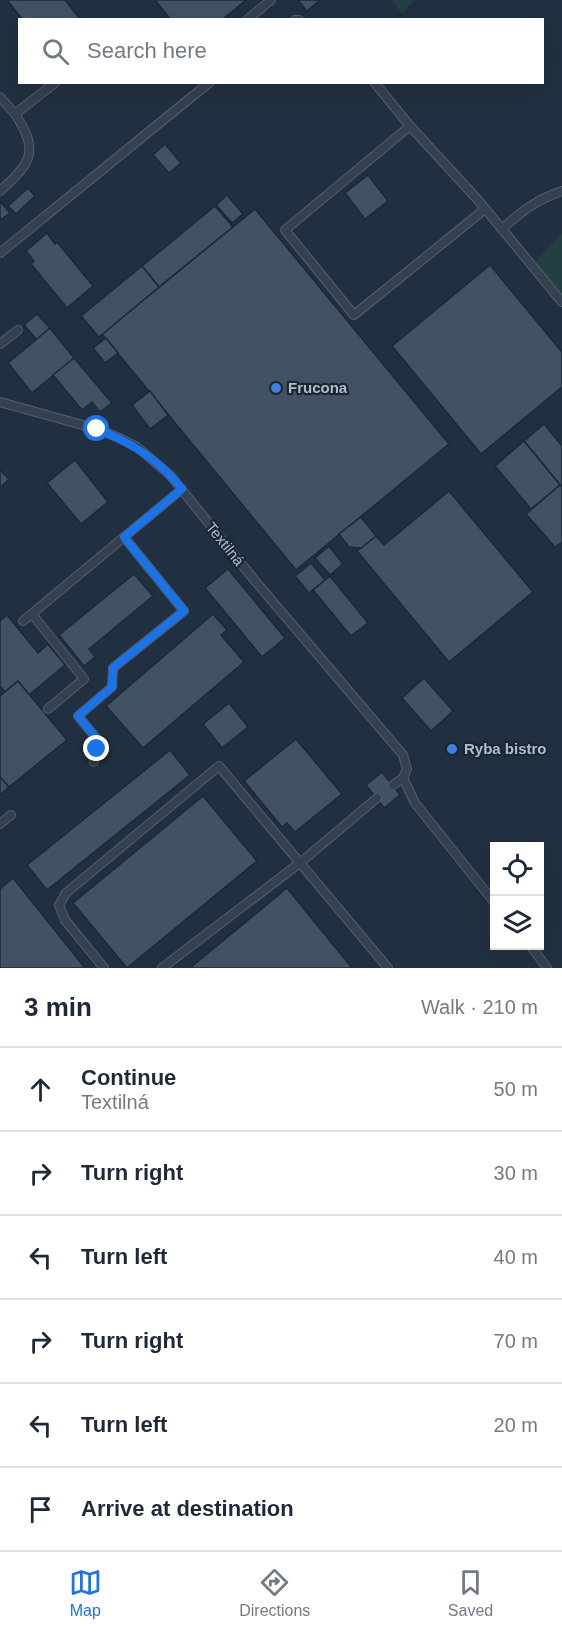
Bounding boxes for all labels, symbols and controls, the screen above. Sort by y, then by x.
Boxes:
search box [18,18,544,84]
icon: search [39,35,72,68]
text: Search here [87,38,207,63]
place label: Frucona [288,379,348,396]
marker: Frucona [269,381,283,395]
route start [83,415,109,441]
street label: Textilná [203,519,248,569]
route end [83,735,109,761]
place label: Ryba bistro [464,740,547,757]
marker: Ryba bistro [445,742,459,756]
map controls [490,842,544,950]
button: locate [490,842,544,896]
button: layers [490,896,544,950]
text: 3 min [24,992,92,1022]
text: Walk · 210 m [421,996,538,1018]
text: Continue [81,1065,176,1090]
icon: ahead [24,1073,57,1106]
text: 50 m [494,1078,538,1100]
text: Textilná [81,1091,149,1113]
icon: right [24,1157,57,1190]
text: Turn right [81,1160,183,1185]
text: 30 m [494,1162,538,1184]
icon: left [24,1241,57,1274]
text: Turn left [81,1244,167,1269]
text: 40 m [494,1246,538,1268]
icon: right [24,1325,57,1358]
text: Turn right [81,1328,183,1353]
text: 70 m [494,1330,538,1352]
icon: left [24,1409,57,1442]
text: Turn left [81,1412,167,1437]
text: 20 m [494,1414,538,1436]
icon: arrive [24,1493,57,1526]
text: Arrive at destination [81,1496,294,1521]
tab: Map [69,1566,102,1620]
tab: Directions [239,1566,310,1620]
tab: Saved [448,1566,493,1620]

